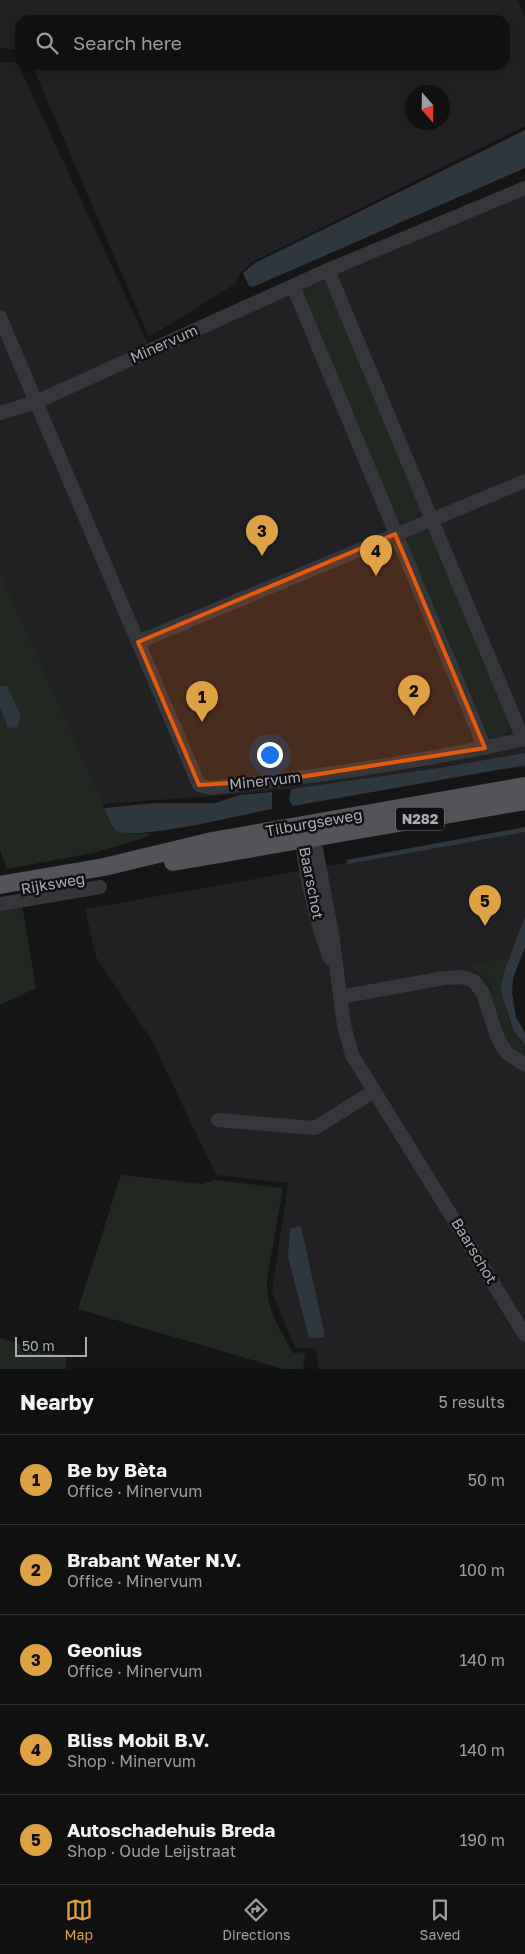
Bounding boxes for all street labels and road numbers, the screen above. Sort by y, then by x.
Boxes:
street label: Minervum [127,320,200,366]
street label: Minervum [228,767,302,793]
street label: Tilburgseweg [264,805,364,839]
road number: N282 [396,808,444,831]
street label: Baarschot [296,845,328,920]
street label: Rijksweg [19,869,86,897]
street label: Baarschot [448,1214,501,1286]

